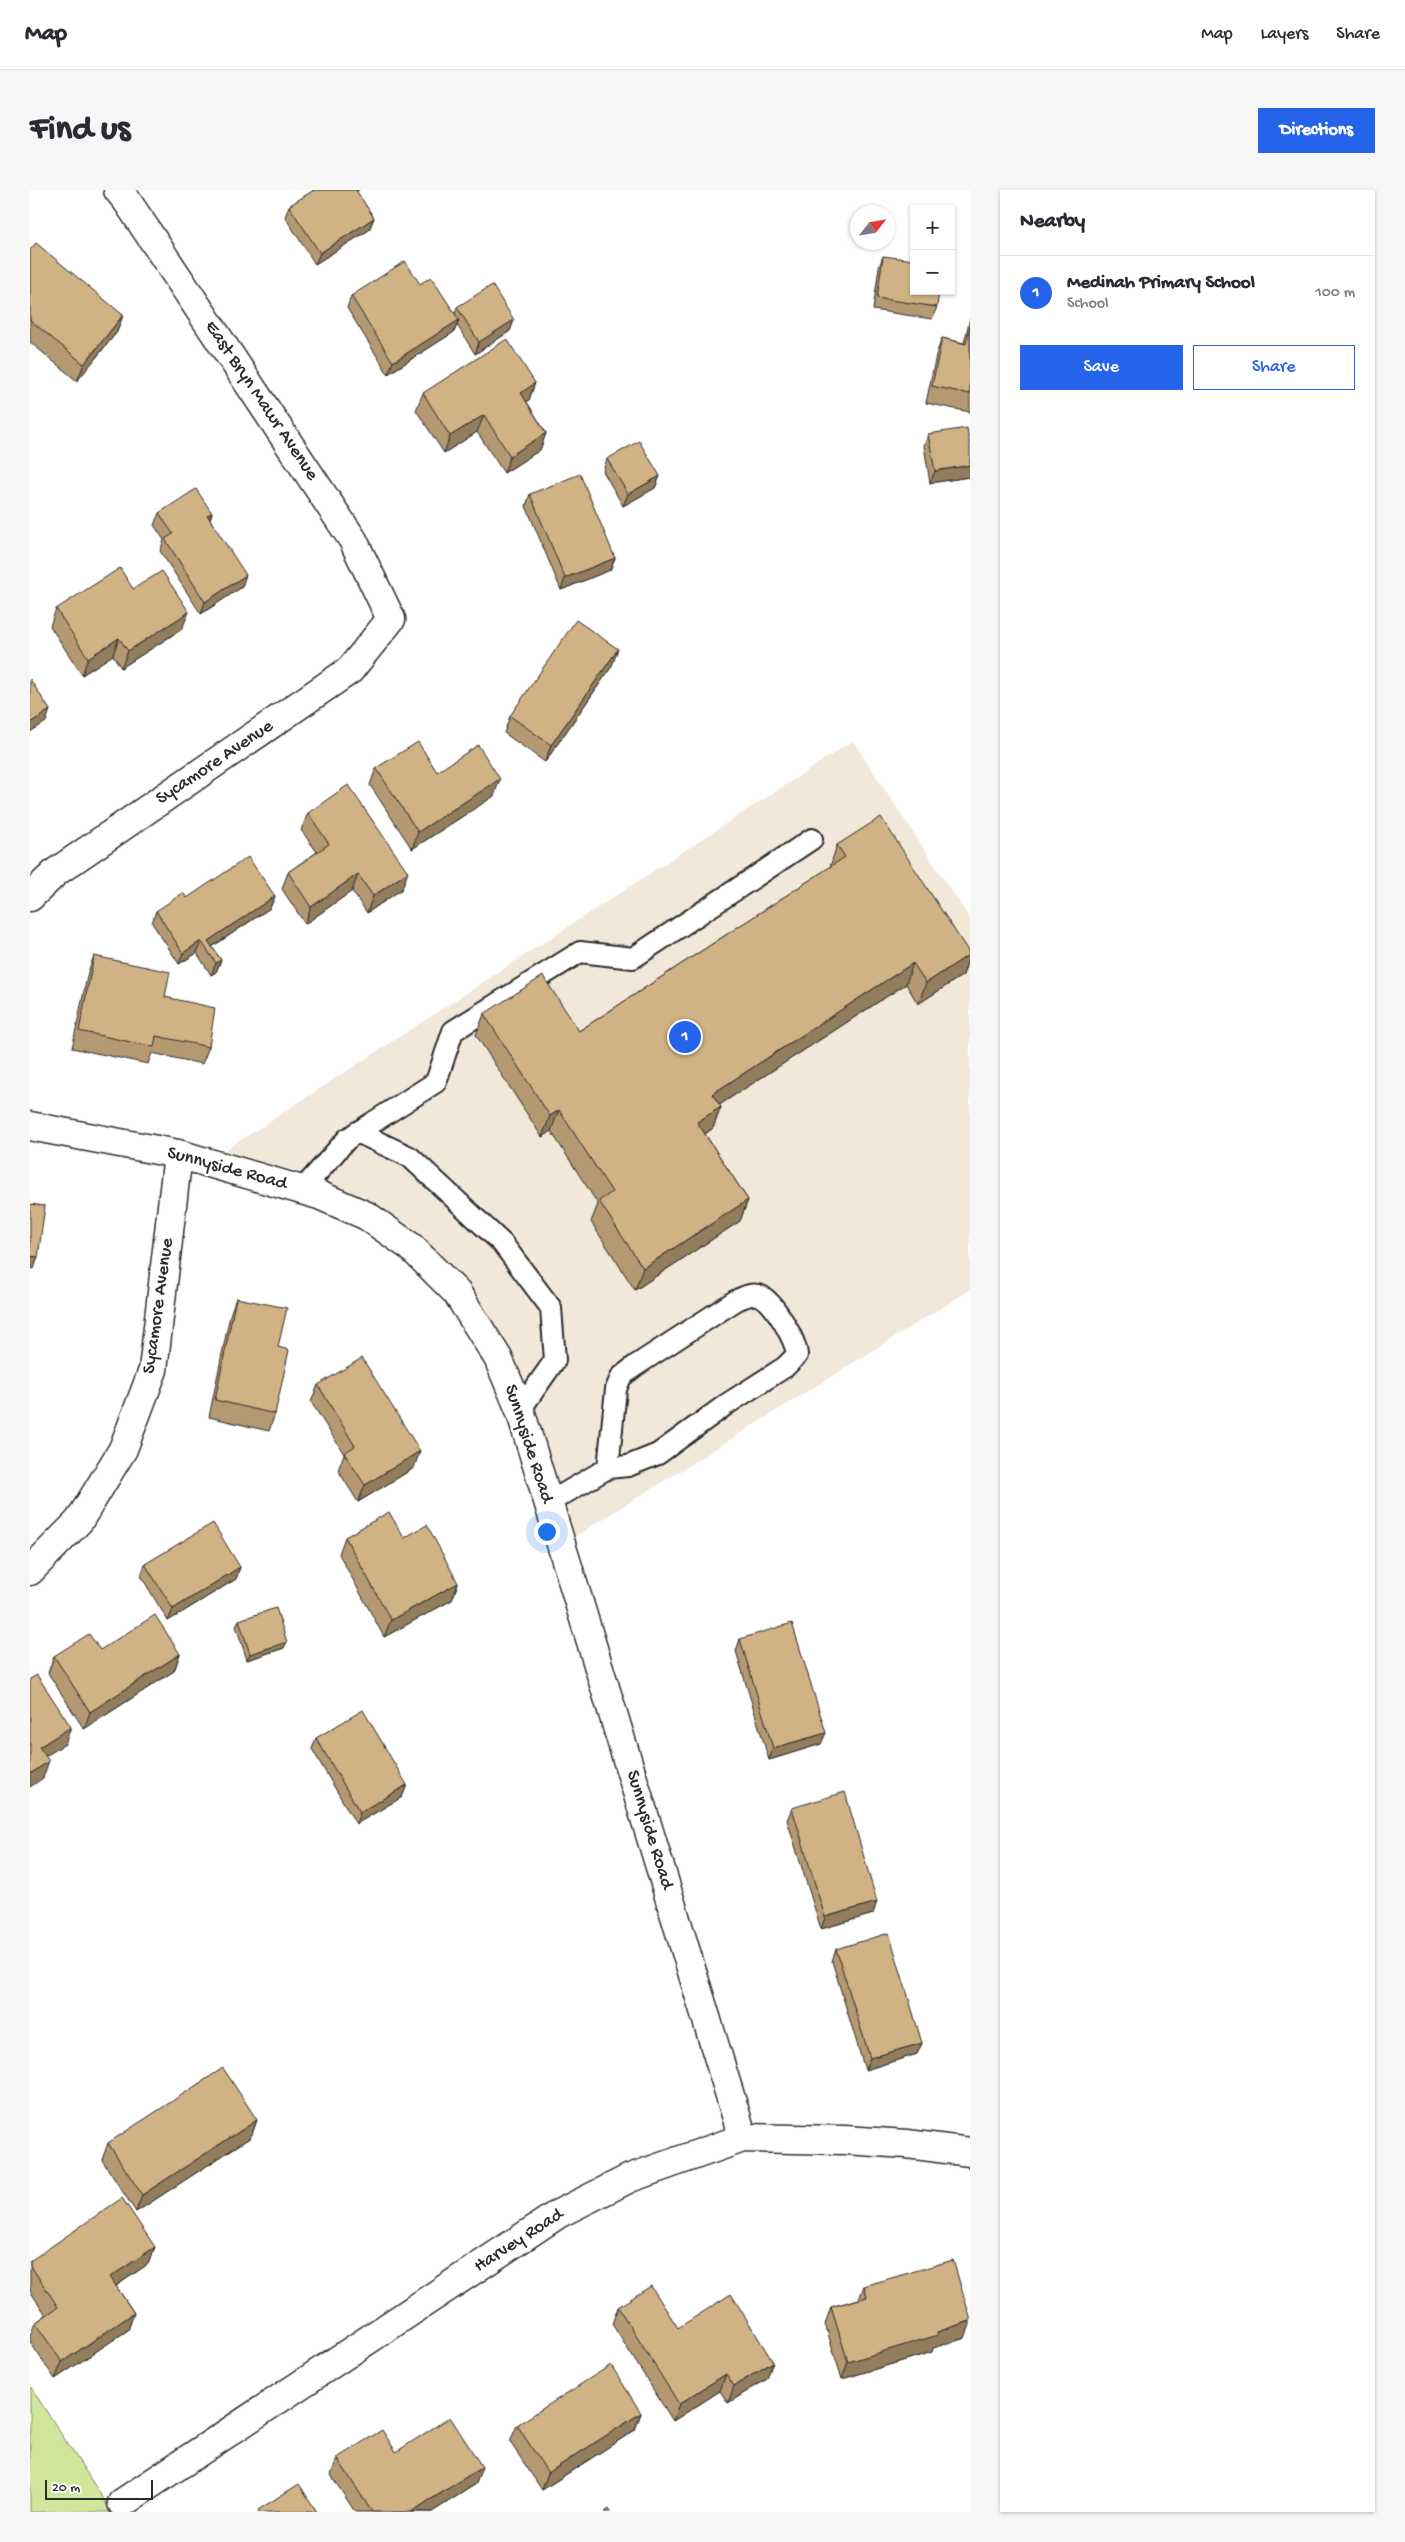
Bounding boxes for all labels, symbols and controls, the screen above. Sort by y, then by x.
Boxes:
text: Map [25,20,67,49]
text: Map [1201,24,1233,45]
text: Layers [1261,24,1308,45]
text: Share [1336,24,1380,45]
button: Directions [1258,108,1375,153]
text: Find us [30,110,130,151]
north arrow [850,205,895,250]
map controls [910,205,955,295]
button: + [910,205,955,250]
text: Nearby [1020,210,1085,235]
button: − [910,250,955,295]
text: Medinah Primary School [1067,272,1255,295]
text: 1 [1033,284,1039,303]
text: 100 m [1315,284,1355,303]
text: School [1067,295,1109,314]
street label: East Bryn Mawr Avenue [199,317,323,485]
button: Save [1020,345,1183,390]
button: Share [1193,345,1355,390]
street label: Sycamore Avenue [152,715,278,811]
pin: 1 [669,1018,701,1056]
street label: Sunnyside Road [165,1142,291,1197]
street label: Sycamore Avenue [138,1237,180,1375]
street label: Sunnyside Road [498,1382,559,1508]
your location [534,1519,560,1545]
street label: Sunnyside Road [620,1768,679,1894]
street label: Harvey Road [470,2203,569,2278]
scale bar [45,2477,152,2500]
text: 20 m [52,2480,80,2497]

